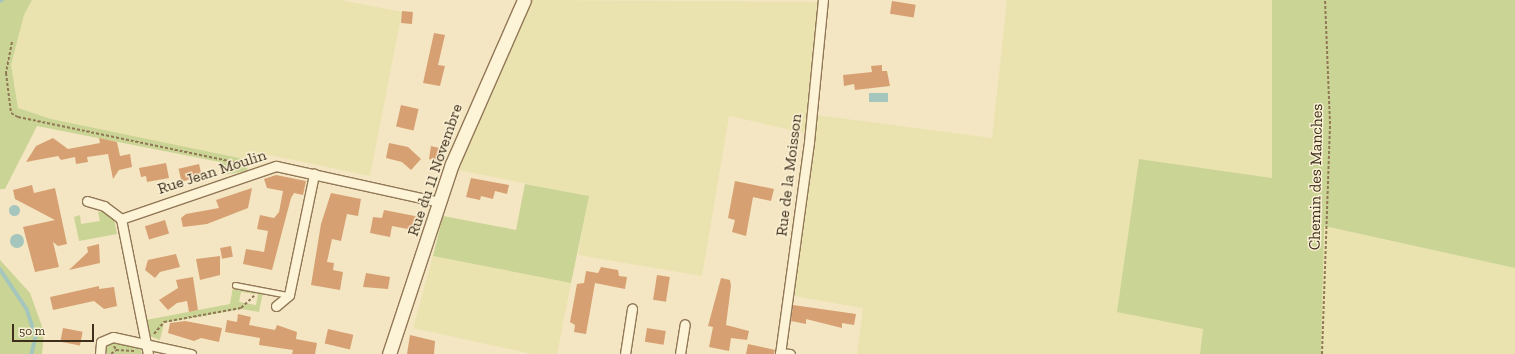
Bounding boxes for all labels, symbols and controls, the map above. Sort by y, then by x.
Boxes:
street label: Rue du 11 Novembre [403,101,467,239]
street label: Chemin des Manches [1305,104,1327,250]
street label: Rue de la Moisson [772,113,806,237]
street label: Rue Jean Moulin [155,145,269,199]
scale bar [14,316,96,342]
text: 50 m [19,324,45,338]

